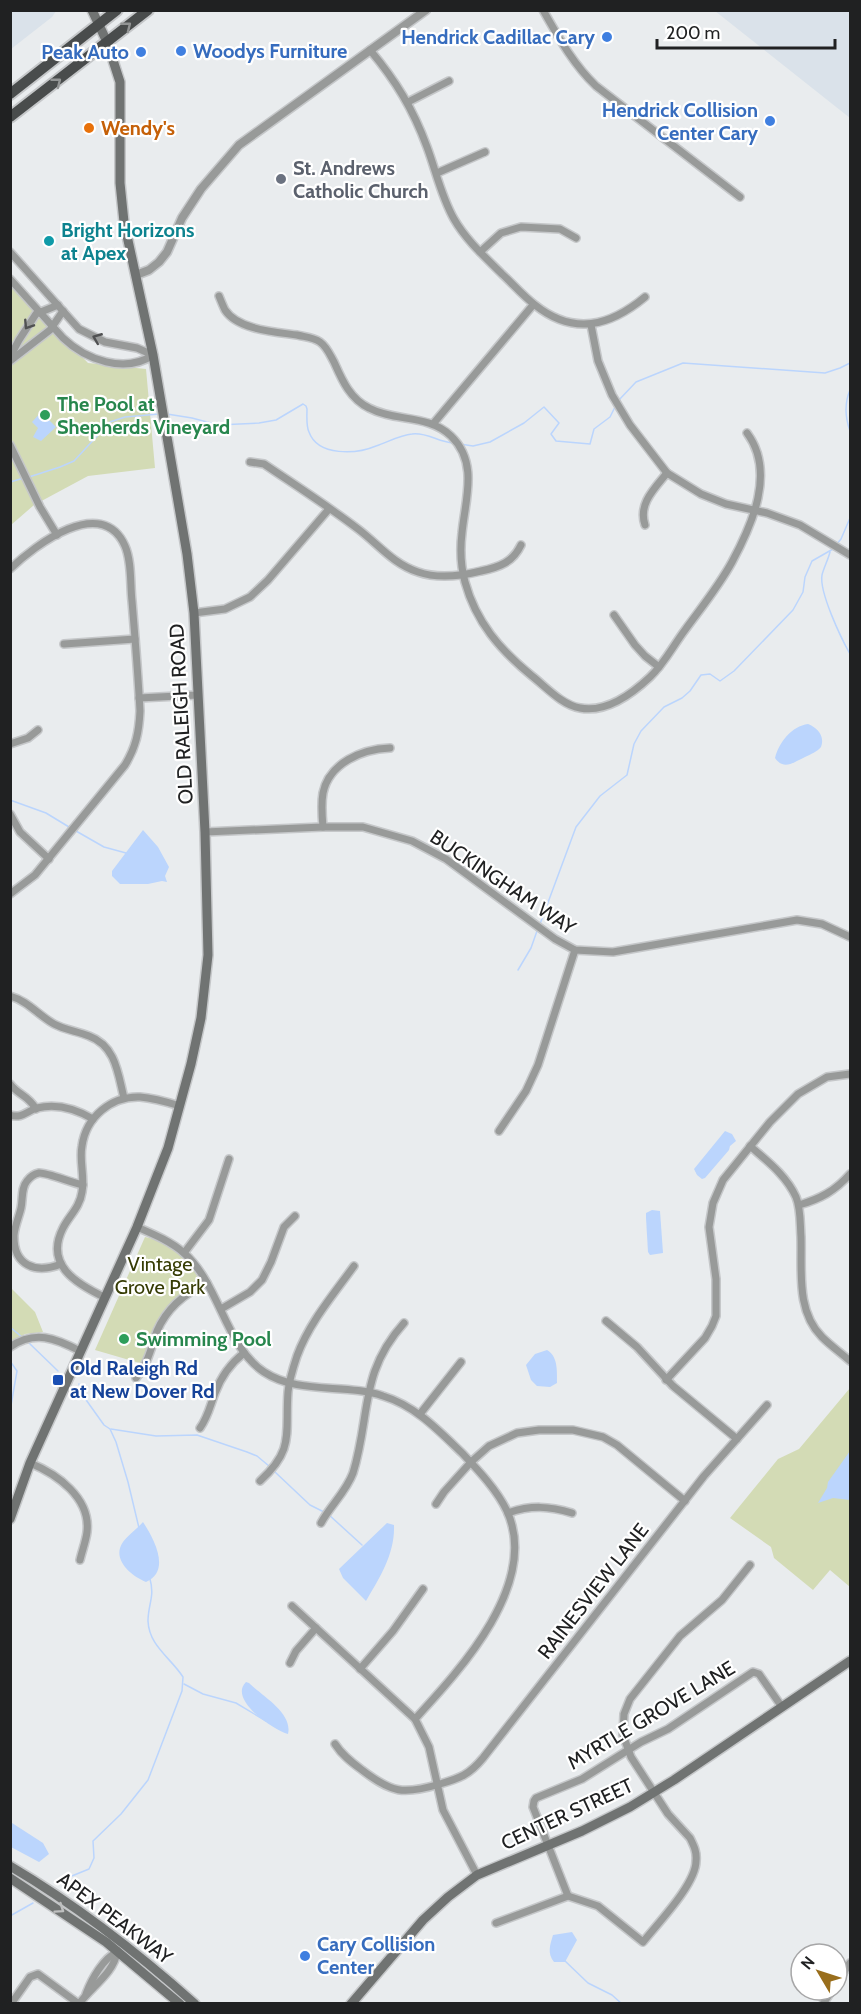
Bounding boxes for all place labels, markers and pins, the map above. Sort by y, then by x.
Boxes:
place label: Hendrick Cadillac Cary [401,25,595,49]
marker: Hendrick Cadillac Cary [600,30,614,44]
place label: Woodys Furniture [193,39,347,63]
place label: Peak Auto [41,40,129,64]
marker: Woodys Furniture [174,44,188,58]
marker: Peak Auto [134,45,148,59]
place label: Hendrick Collision Center Cary [602,98,758,145]
marker: Hendrick Collision Center Cary [763,114,777,128]
place label: Wendy's [101,116,175,140]
marker: Wendy's [82,121,96,135]
place label: St. Andrews Catholic Church [293,156,429,203]
marker: St. Andrews Catholic Church [274,172,288,186]
place label: Bright Horizons at Apex [61,218,194,265]
marker: Bright Horizons at Apex [42,234,56,248]
place label: The Pool at Shepherds Vineyard [57,392,230,439]
marker: The Pool at Shepherds Vineyard [38,408,52,422]
place label: Swimming Pool [136,1327,272,1351]
marker: Swimming Pool [117,1332,131,1346]
place label: Old Raleigh Rd at New Dover Rd [70,1356,215,1403]
marker: Old Raleigh Rd at New Dover Rd [51,1373,65,1387]
place label: Cary Collision Center [317,1932,435,1979]
marker: Cary Collision Center [298,1949,312,1963]

